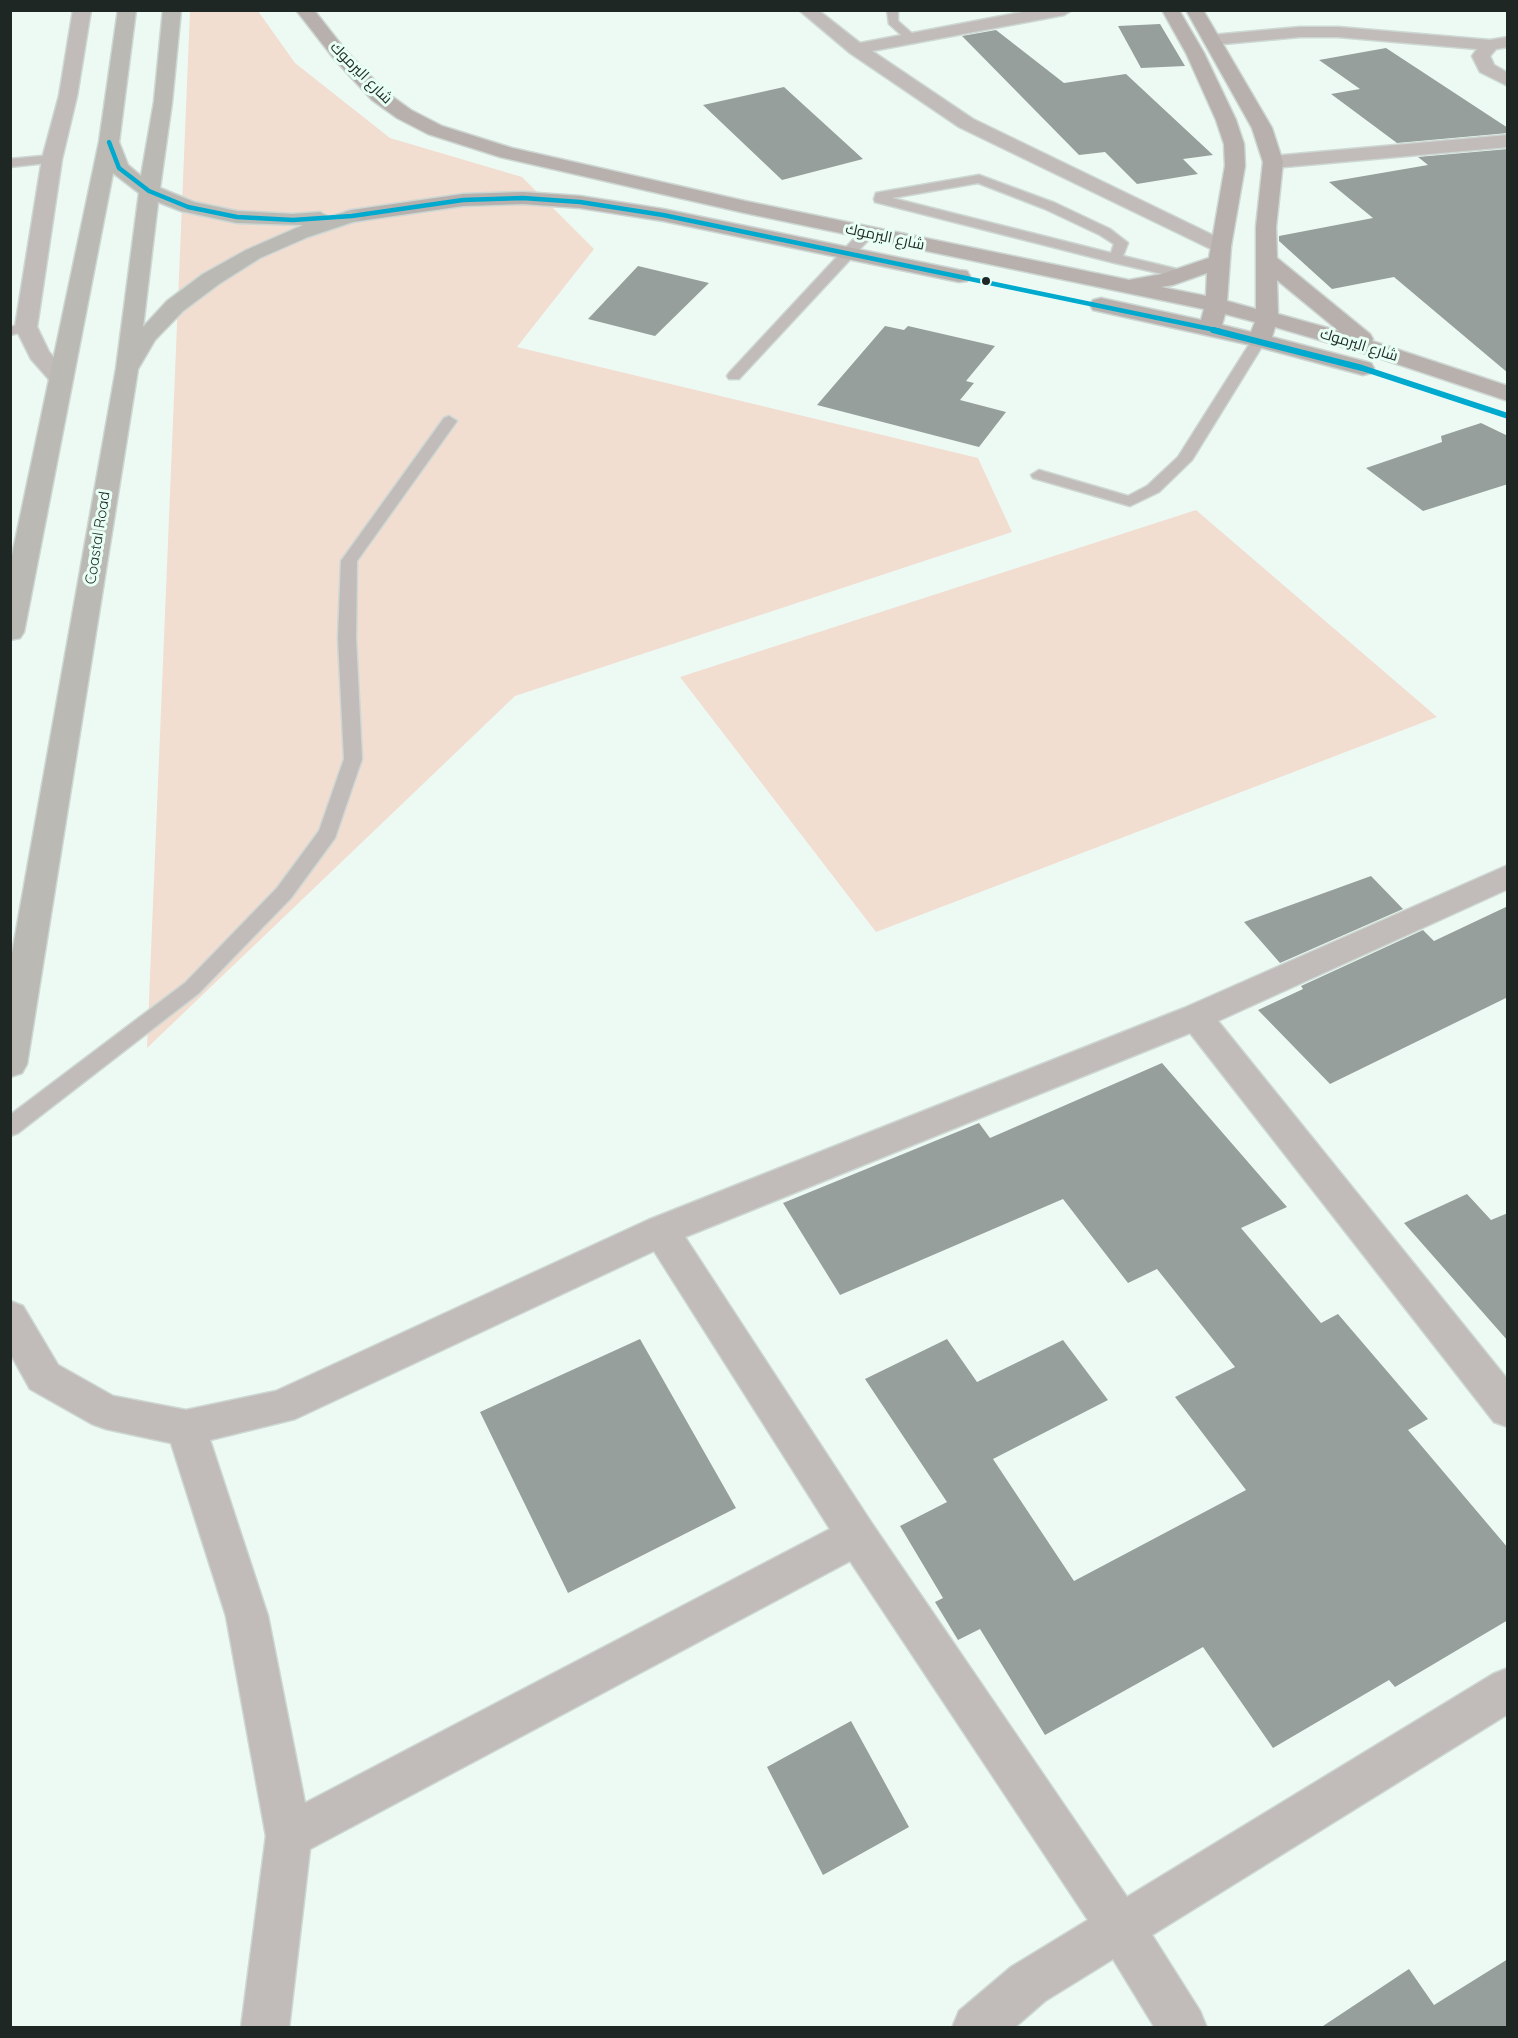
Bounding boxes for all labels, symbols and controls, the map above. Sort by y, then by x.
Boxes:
street label: شارع اليرموك [326,38,396,108]
street label: شارع اليرموك [844,220,926,254]
unlabelled marker [980,275,992,287]
street label: شارع اليرموك [1318,325,1400,365]
street label: Coastal Road [82,490,114,586]

